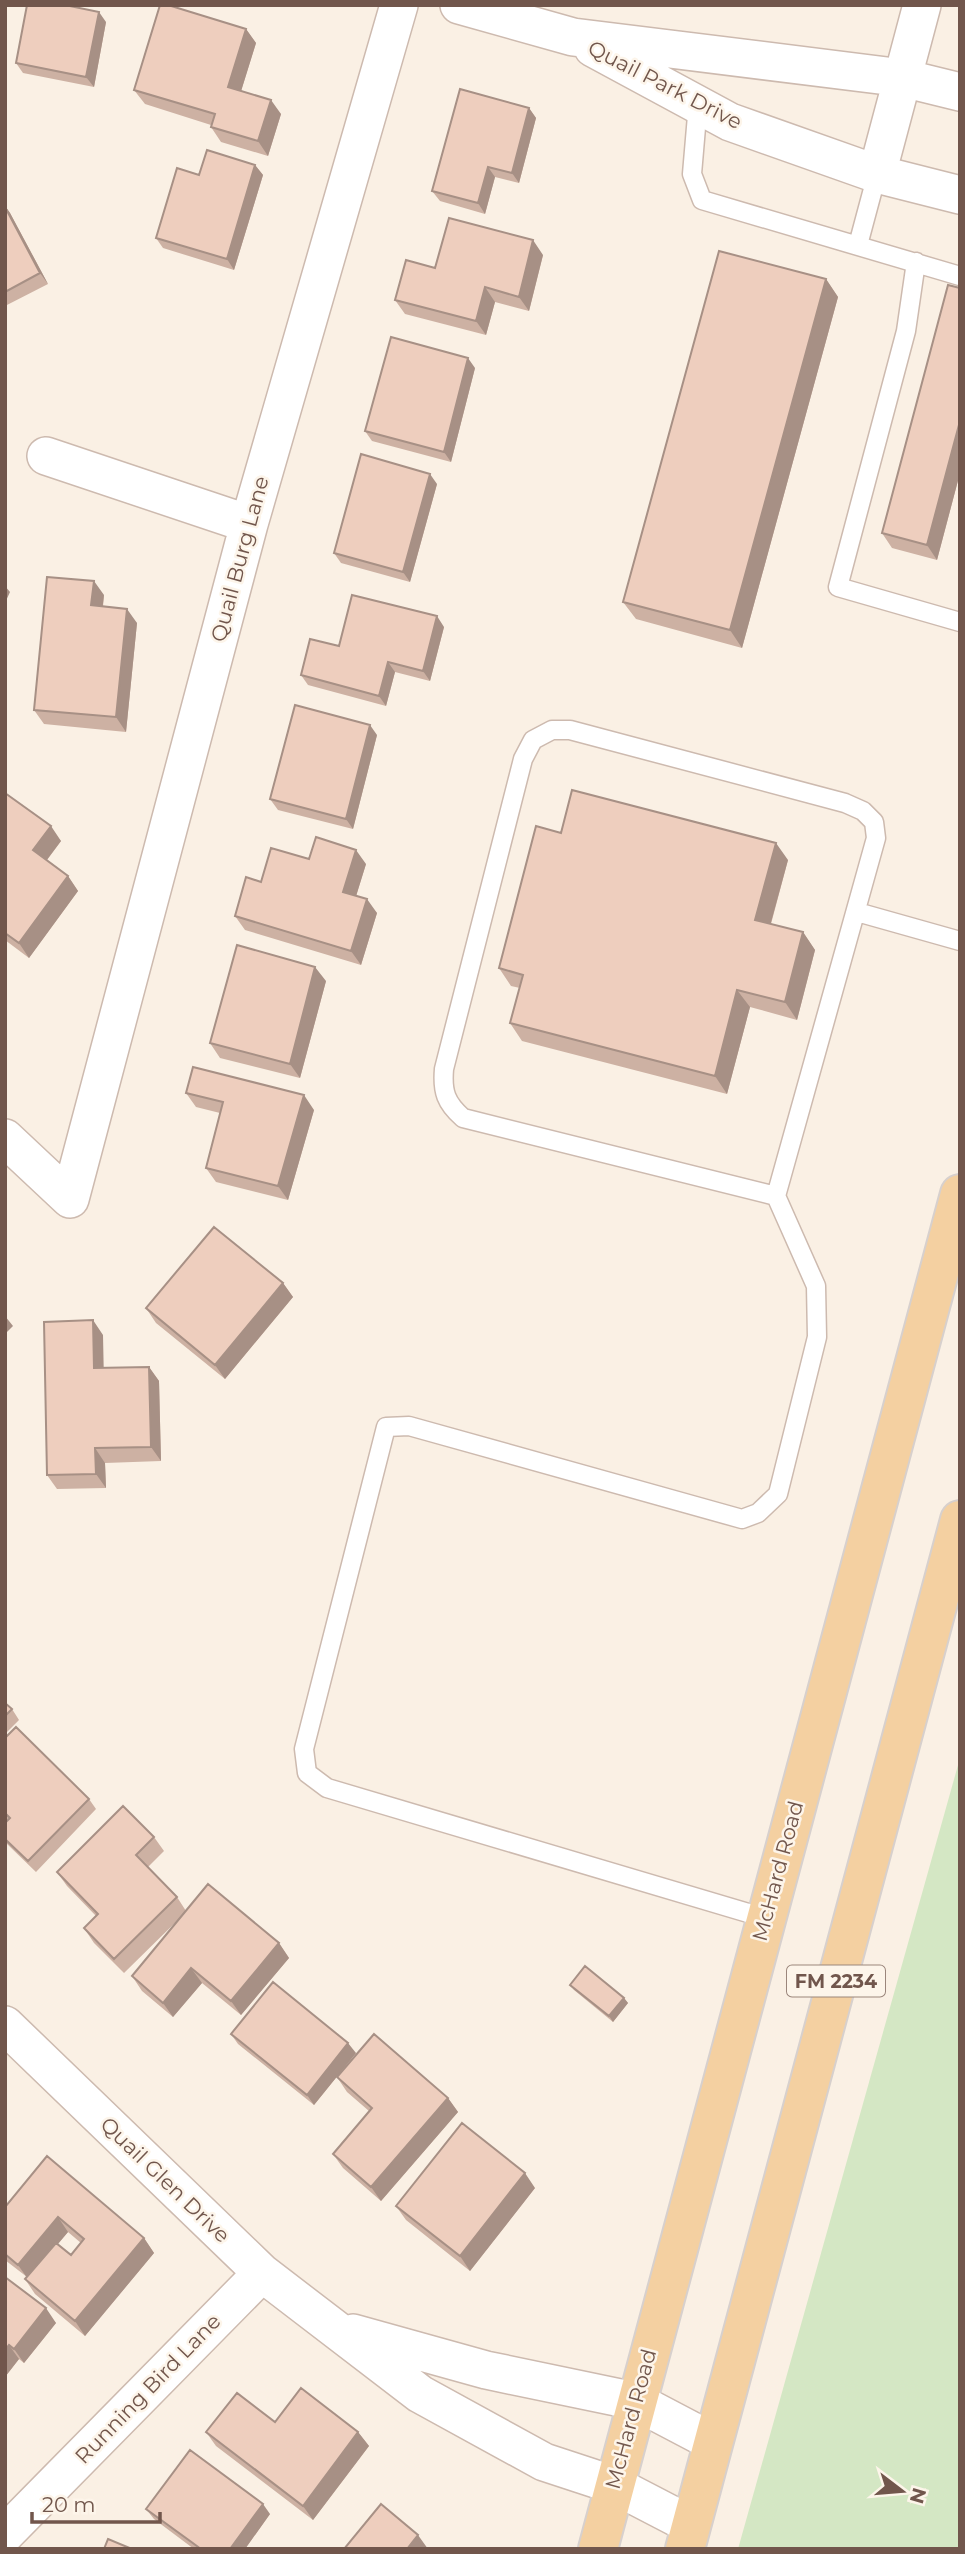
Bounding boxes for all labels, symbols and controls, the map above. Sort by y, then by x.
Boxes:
street label: Quail Park Drive [584,35,746,134]
street label: Quail Burg Lane [205,473,274,644]
street label: McHard Road [747,1798,808,1944]
road number: FM 2234 [787,1966,885,1996]
street label: Quail Glen Drive [95,2112,235,2248]
street label: Running Bird Lane [70,2309,226,2469]
street label: McHard Road [600,2346,661,2492]
north arrow [867,2456,937,2526]
scale bar [32,2480,159,2524]
text: N [905,2485,931,2506]
text: 20 m [42,2492,96,2517]

